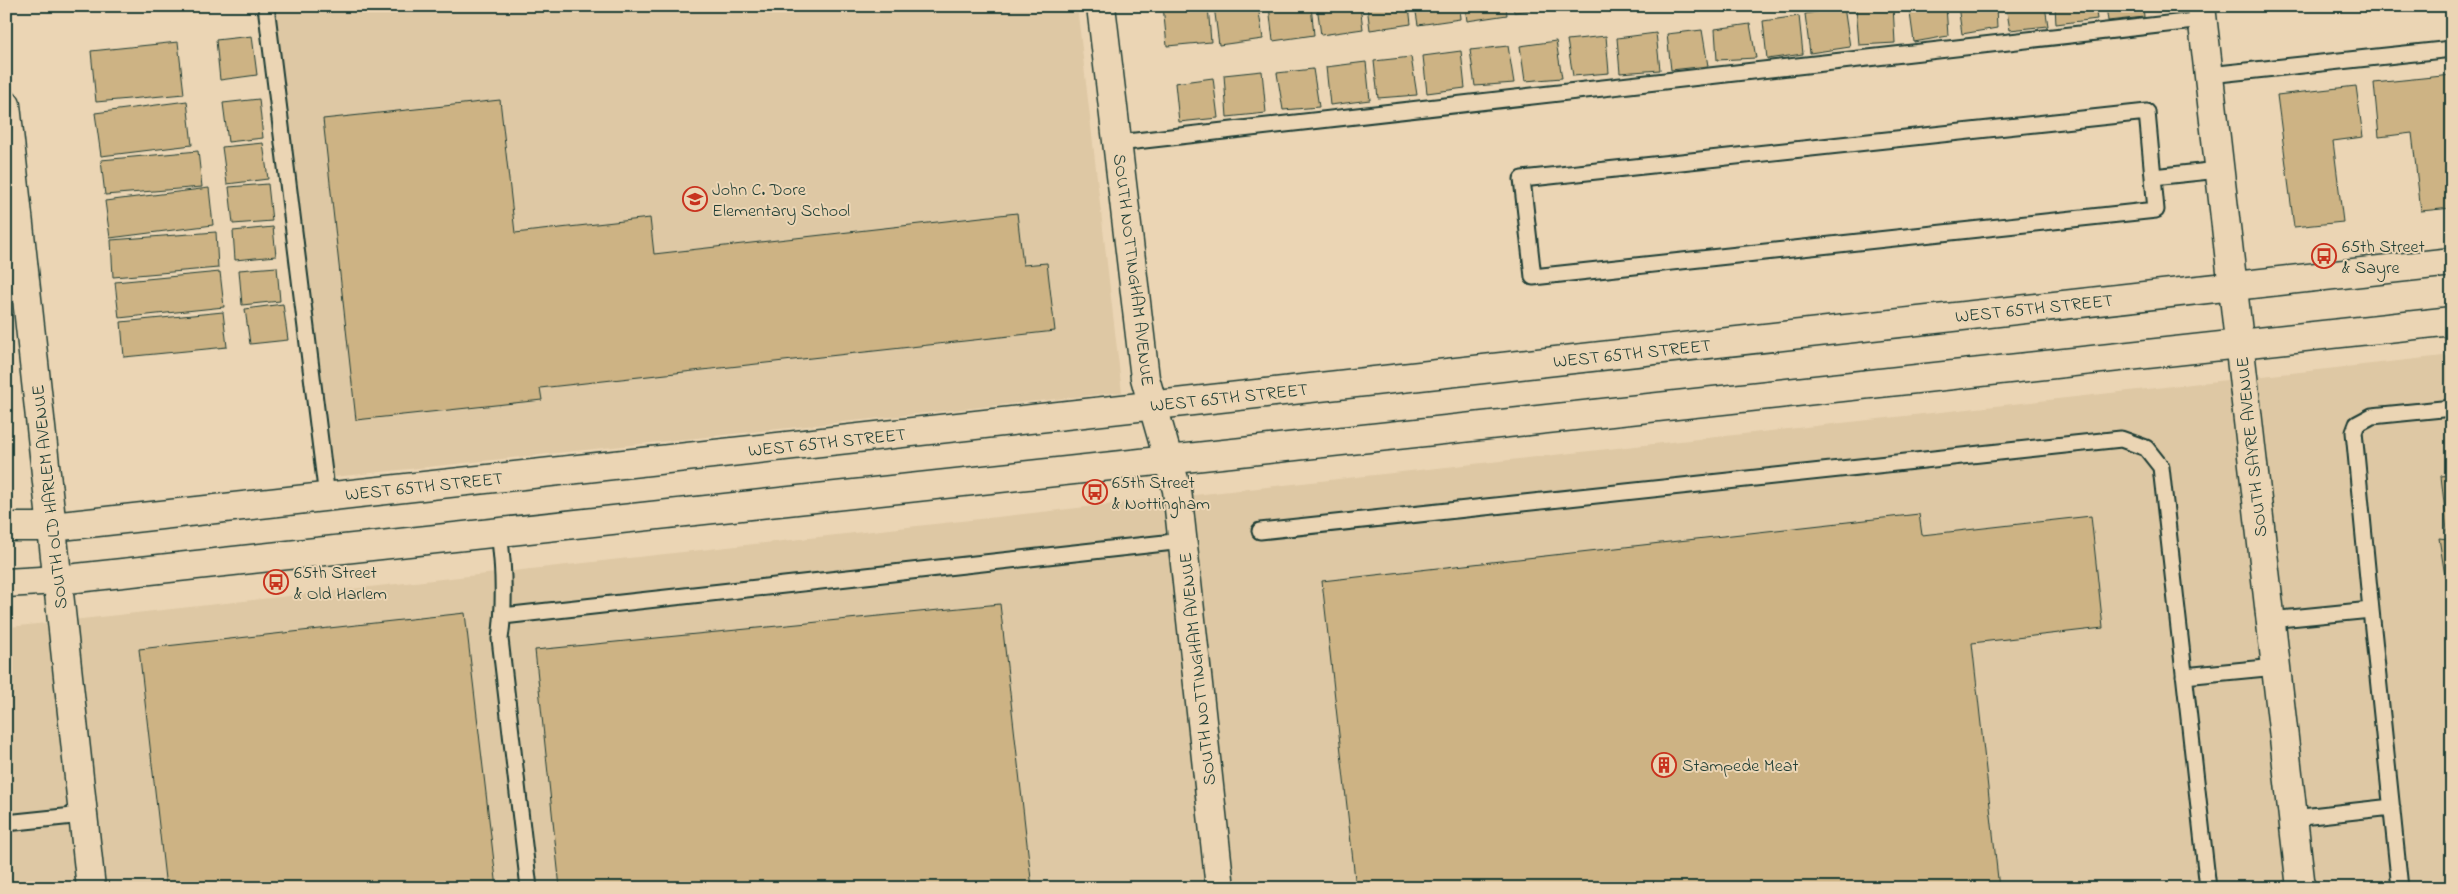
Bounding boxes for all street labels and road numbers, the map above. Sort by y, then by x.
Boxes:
street label: SOUTH NOTTINGHAM AVENUE [1105,152,1159,388]
street label: WEST 65TH STREET [1954,289,2114,331]
street label: WEST 65TH STREET [1552,334,1712,376]
street label: SOUTH SAYRE AVENUE [2231,355,2275,538]
street label: WEST 65TH STREET [1149,378,1309,420]
street label: SOUTH OLD HARLEM AVENUE [26,383,76,610]
street label: WEST 65TH STREET [747,423,907,465]
street label: WEST 65TH STREET [344,467,504,509]
street label: SOUTH NOTTINGHAM AVENUE [1174,551,1224,787]

